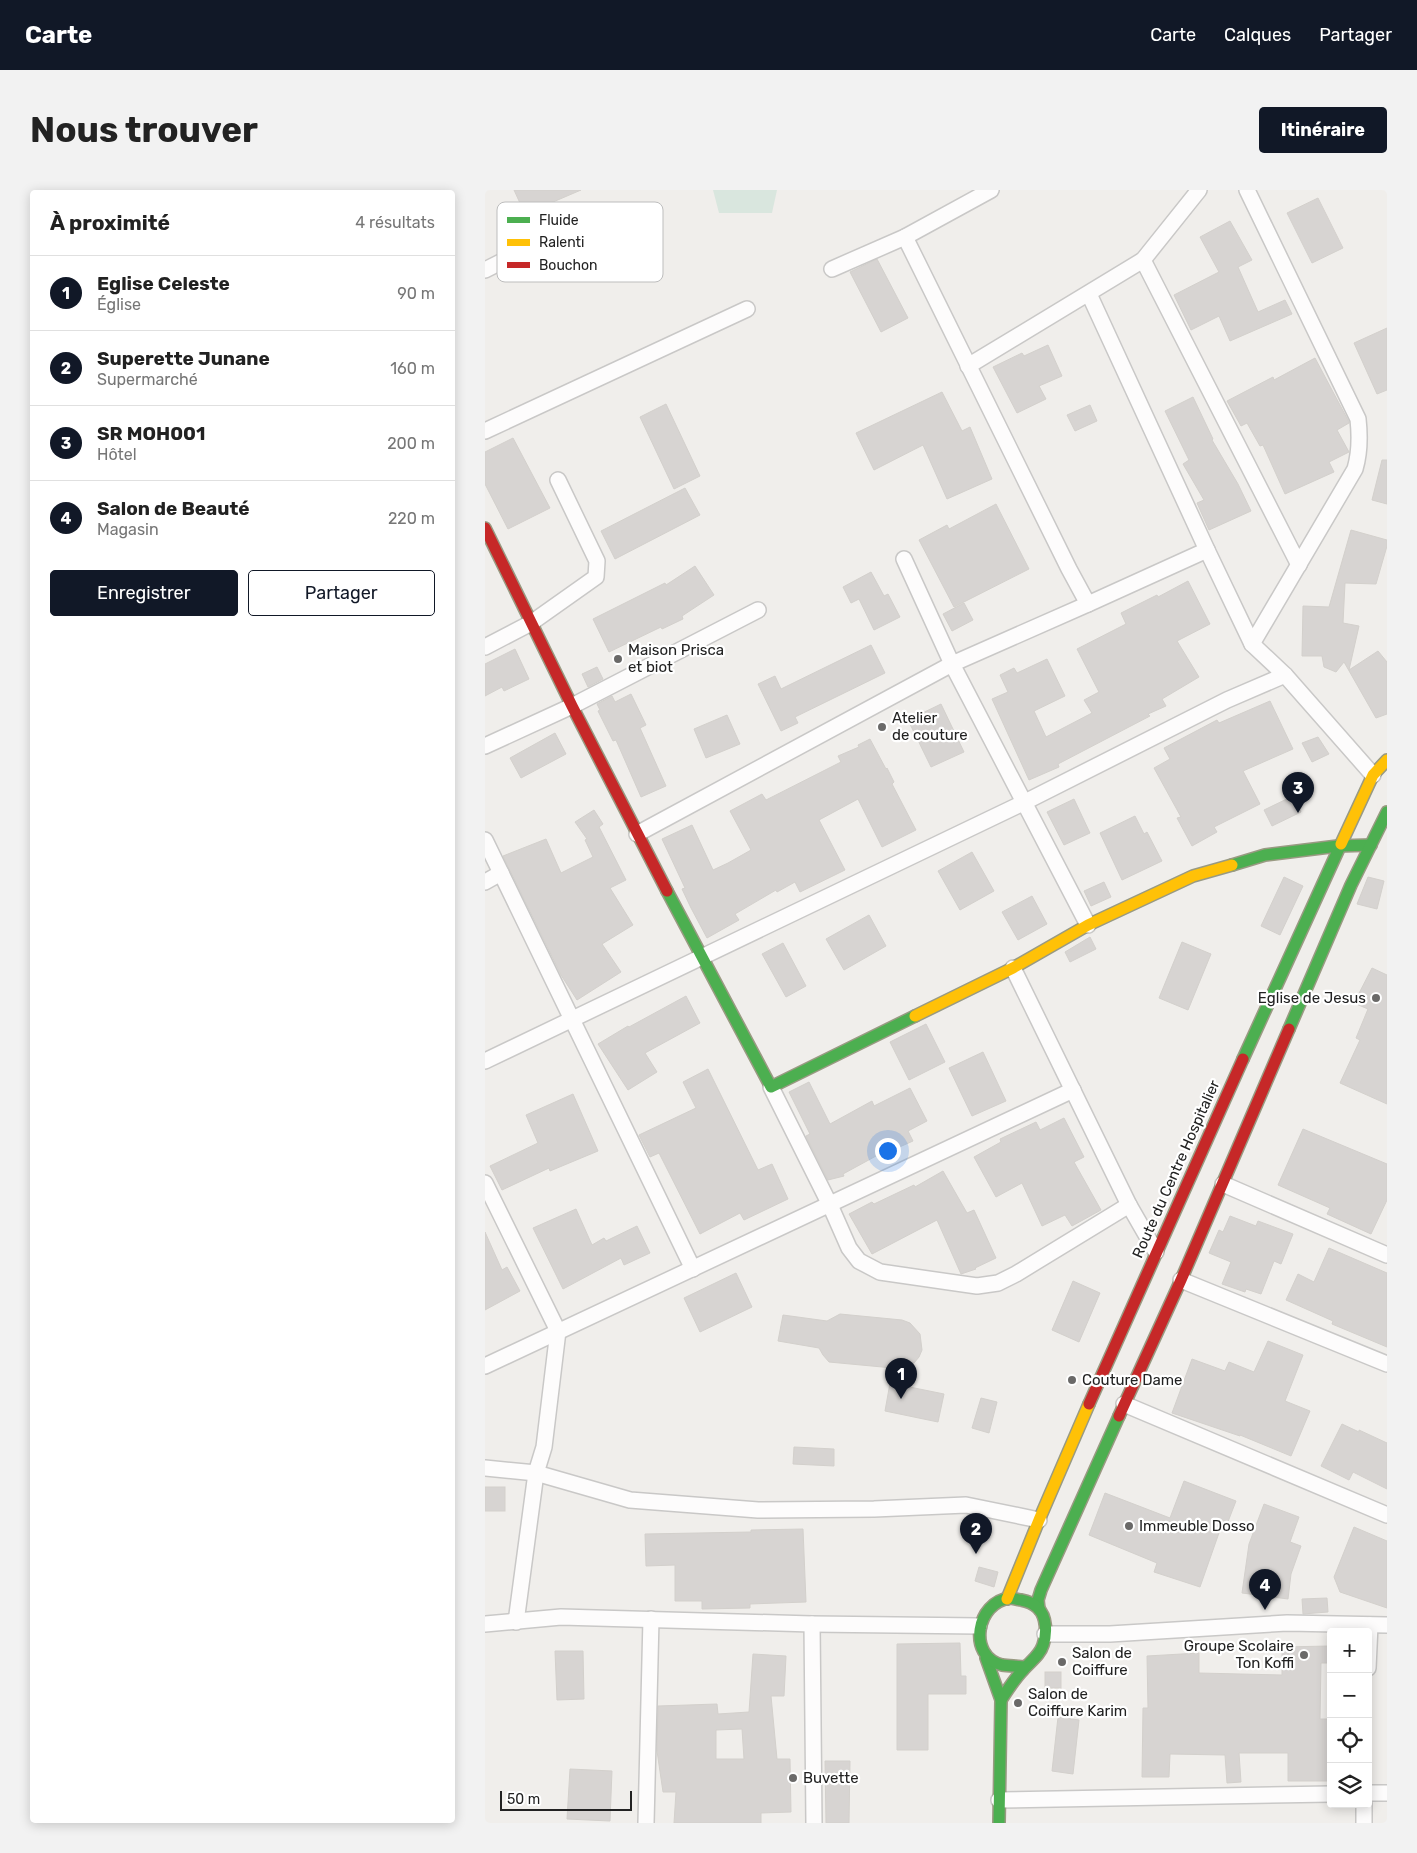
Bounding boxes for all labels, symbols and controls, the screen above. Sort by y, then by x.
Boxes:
text: Carte [25,21,92,49]
text: Carte [1150,24,1196,46]
text: Calques [1224,24,1291,46]
text: Partager [1319,24,1392,46]
button: Itinéraire [1259,107,1387,153]
text: Nous trouver [30,109,258,151]
legend [497,202,663,282]
text: À proximité [50,210,170,235]
text: Fluide [539,212,579,229]
text: 4 résultats [355,213,435,232]
text: Ralenti [539,234,584,251]
text: Bouchon [539,257,598,274]
text: Eglise Celeste [97,272,230,295]
text: 1 [62,284,70,303]
text: 90 m [397,284,435,303]
text: Église [97,295,141,314]
text: Superette Junane [97,347,270,370]
text: 2 [61,359,71,378]
text: 160 m [390,359,435,378]
text: Supermarché [97,370,198,389]
text: SR MOH001 [97,422,205,445]
text: 3 [61,434,71,453]
text: 200 m [387,434,435,453]
text: Hôtel [97,445,137,464]
text: Salon de Beauté [97,497,250,520]
text: 4 [61,509,71,528]
text: 220 m [388,509,435,528]
text: Magasin [97,520,159,539]
button: Enregistrer [50,570,238,616]
button: Partager [248,570,435,616]
place label: Maison Prisca et biot [628,641,724,676]
marker: Maison Prisca et biot [612,653,624,665]
place label: Atelier de couture [892,709,968,744]
marker: Atelier de couture [876,721,888,733]
pin: 3 [1282,772,1314,813]
place label: Eglise de Jesus [1258,989,1366,1007]
marker: Eglise de Jesus [1370,992,1382,1004]
street label: Route du Centre Hospitalier [1129,1077,1224,1261]
your location [875,1138,901,1164]
pin: 1 [885,1358,917,1399]
place label: Couture Dame [1082,1371,1183,1389]
marker: Couture Dame [1066,1374,1078,1386]
pin: 2 [960,1513,992,1554]
place label: Immeuble Dosso [1139,1517,1255,1535]
marker: Immeuble Dosso [1123,1520,1135,1532]
pin: 4 [1249,1569,1281,1610]
map controls [1327,1628,1372,1808]
button: + [1327,1628,1372,1673]
place label: Groupe Scolaire Ton Koffi [1184,1637,1294,1672]
place label: Salon de Coiffure [1072,1644,1132,1679]
marker: Groupe Scolaire Ton Koffi [1298,1649,1310,1661]
marker: Salon de Coiffure [1056,1656,1068,1668]
button: − [1327,1673,1372,1718]
place label: Salon de Coiffure Karim [1028,1685,1127,1720]
marker: Salon de Coiffure Karim [1012,1697,1024,1709]
button: locate [1327,1718,1372,1763]
button: layers [1327,1763,1372,1808]
place label: Buvette [803,1769,859,1787]
marker: Buvette [787,1772,799,1784]
scale bar [500,1788,633,1811]
text: 50 m [507,1791,540,1808]

